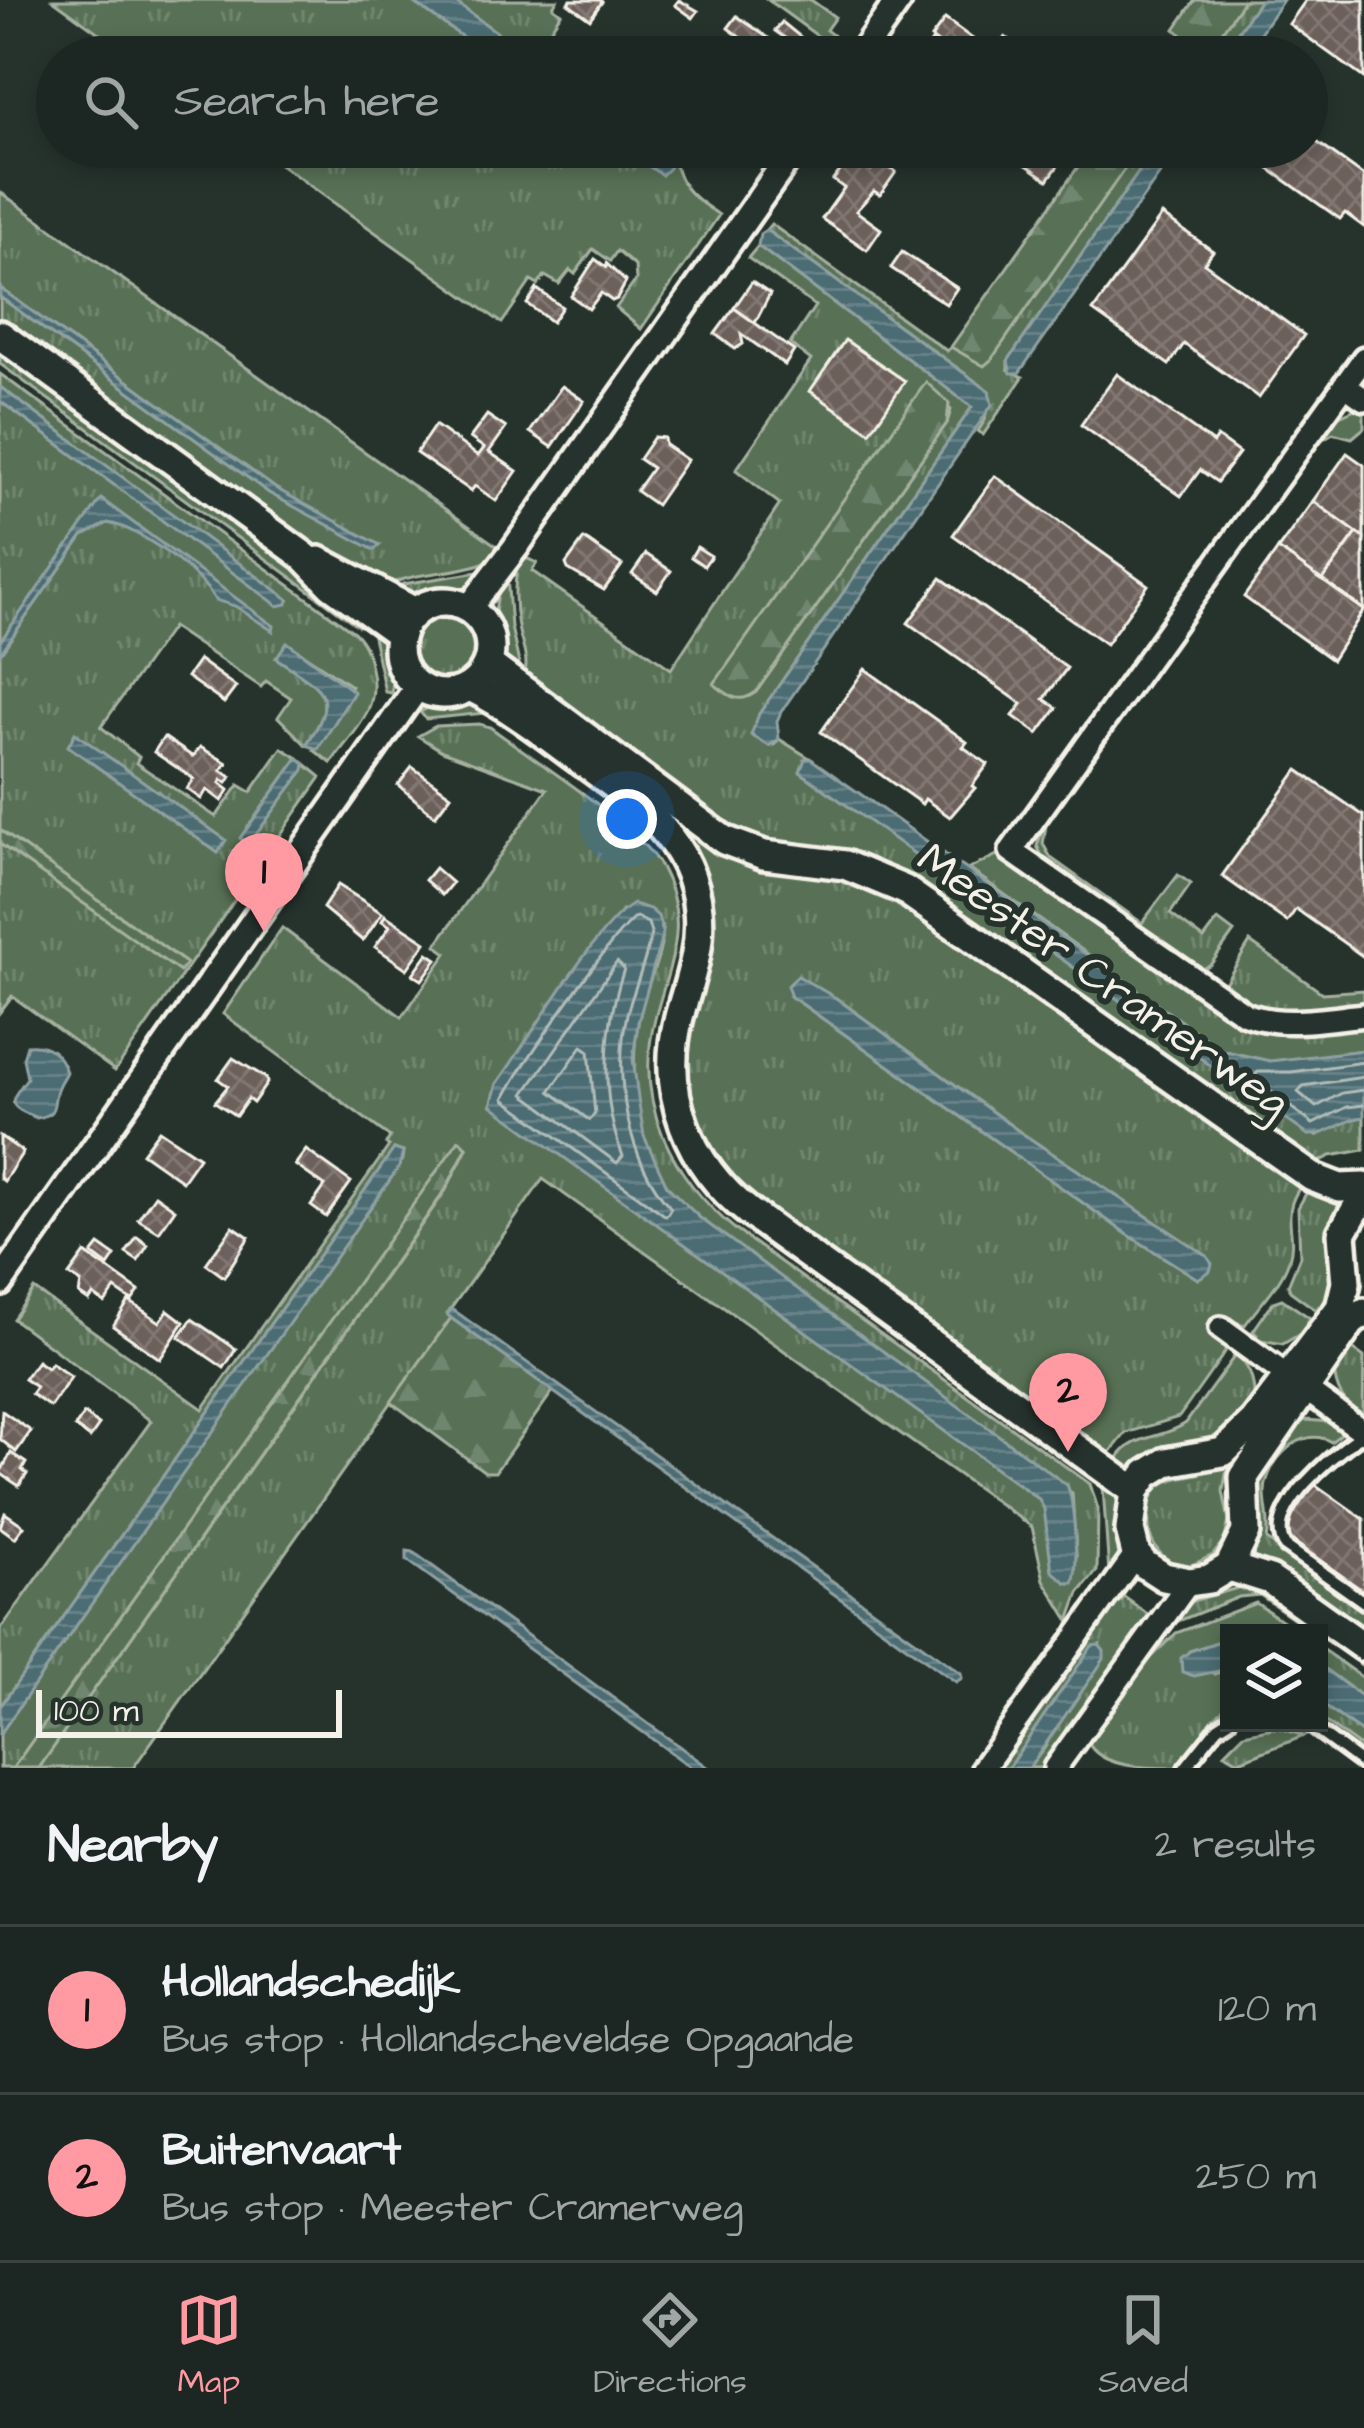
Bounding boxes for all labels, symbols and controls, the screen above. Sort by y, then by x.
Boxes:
search box [36,36,1328,168]
icon: search [78,69,144,135]
text: Search here [174,71,440,133]
your location [597,789,657,849]
street label: Meester Cramerweg [904,829,1302,1133]
pin: 1 [225,833,303,932]
pin: 2 [1029,1353,1107,1452]
map controls [1220,1624,1328,1732]
button: layers [1220,1624,1328,1732]
scale bar [36,1684,342,1737]
text: 100 m [54,1688,139,1734]
text: Nearby [48,1811,218,1882]
text: 2 results [1155,1819,1316,1873]
text: Hollandschedijk [162,1952,460,2014]
text: 1 [85,1983,90,2037]
text: 120 m [1218,1983,1316,2037]
text: Bus stop · Hollandscheveldse Opgaande [162,2014,854,2068]
text: Buitenvaart [162,2120,401,2182]
text: 2 [76,2151,98,2205]
text: 250 m [1195,2151,1316,2205]
text: Bus stop · Meester Cramerweg [162,2182,743,2236]
tab: Map [176,2287,242,2405]
tab: Directions [593,2287,747,2405]
tab: Saved [1098,2287,1188,2405]

